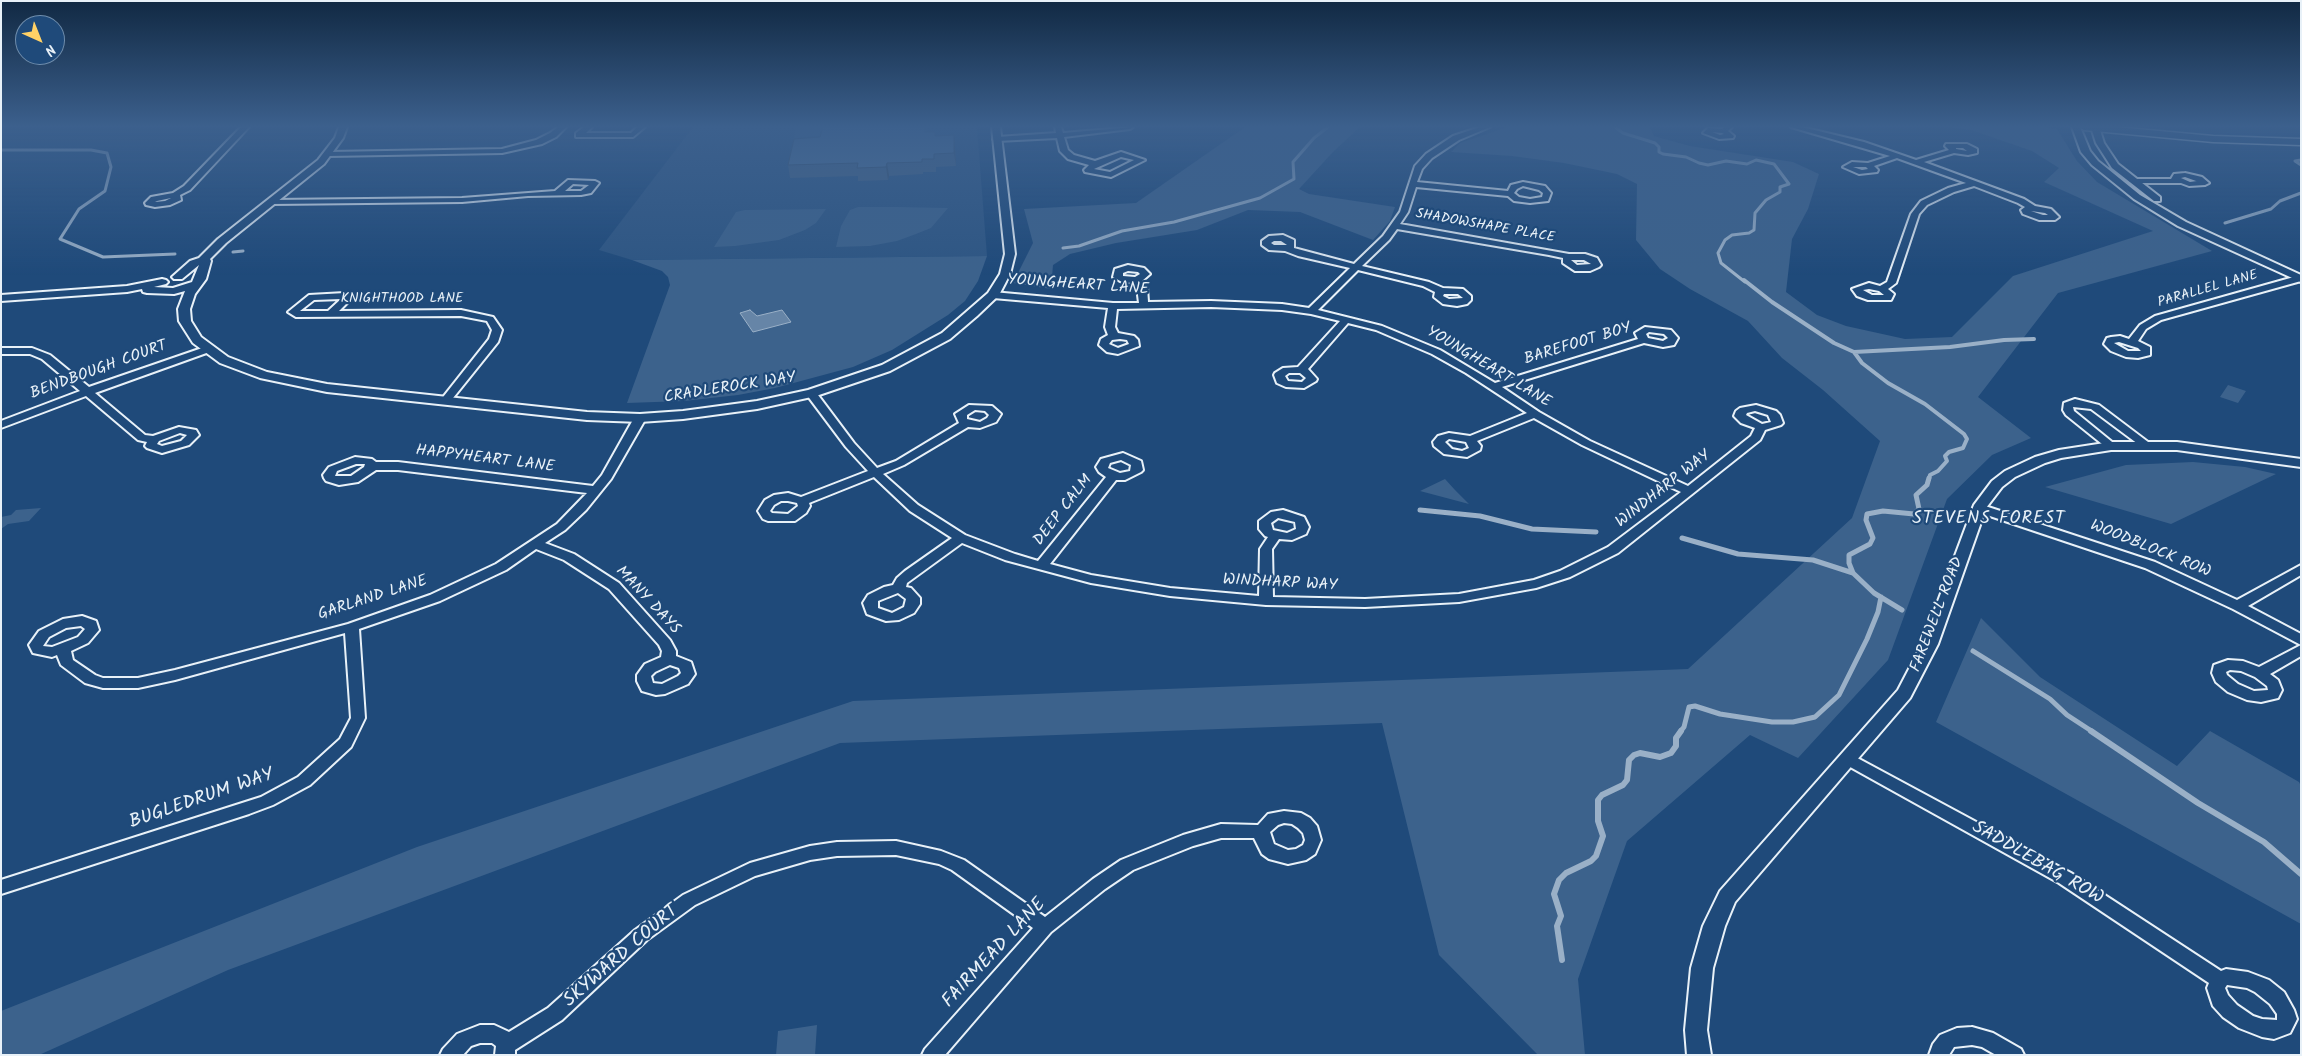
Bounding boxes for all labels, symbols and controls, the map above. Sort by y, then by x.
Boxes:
north arrow [15,15,65,65]
text: N [39,39,61,61]
street label: SHADOWSHAPE PLACE [1414,206,1556,248]
street label: PARALLEL LANE [2156,268,2260,312]
street label: YOUNGHEART LANE [1007,271,1149,301]
street label: KNIGHTHOOD LANE [341,292,463,308]
street label: BAREFOOT BOY [1522,320,1634,370]
street label: YOUNGHEART LANE [1422,323,1554,413]
street label: BENDBOUGH COURT [28,337,170,405]
street label: CRADLEROCK WAY [663,369,797,409]
street label: HAPPYHEART LANE [414,442,556,478]
street label: WINDHARP WAY [1613,447,1715,533]
street label: DEEP CALM [1030,472,1098,550]
district label: STEVENS FOREST [1911,509,2067,531]
street label: WOODBLOCK ROW [2087,517,2213,583]
street label: FAREWELL ROAD [1907,555,1969,675]
street label: MANY DAYS [610,563,684,639]
street label: WINDHARP WAY [1222,571,1338,597]
street label: GARLAND LANE [316,572,430,626]
street label: BUGLEDRUM WAY [127,765,277,835]
street label: SADDLEBAG ROW [1967,817,2107,911]
street label: FAIRMEAD LANE [938,894,1052,1014]
street label: SKYWARD COURT [560,901,684,1013]

